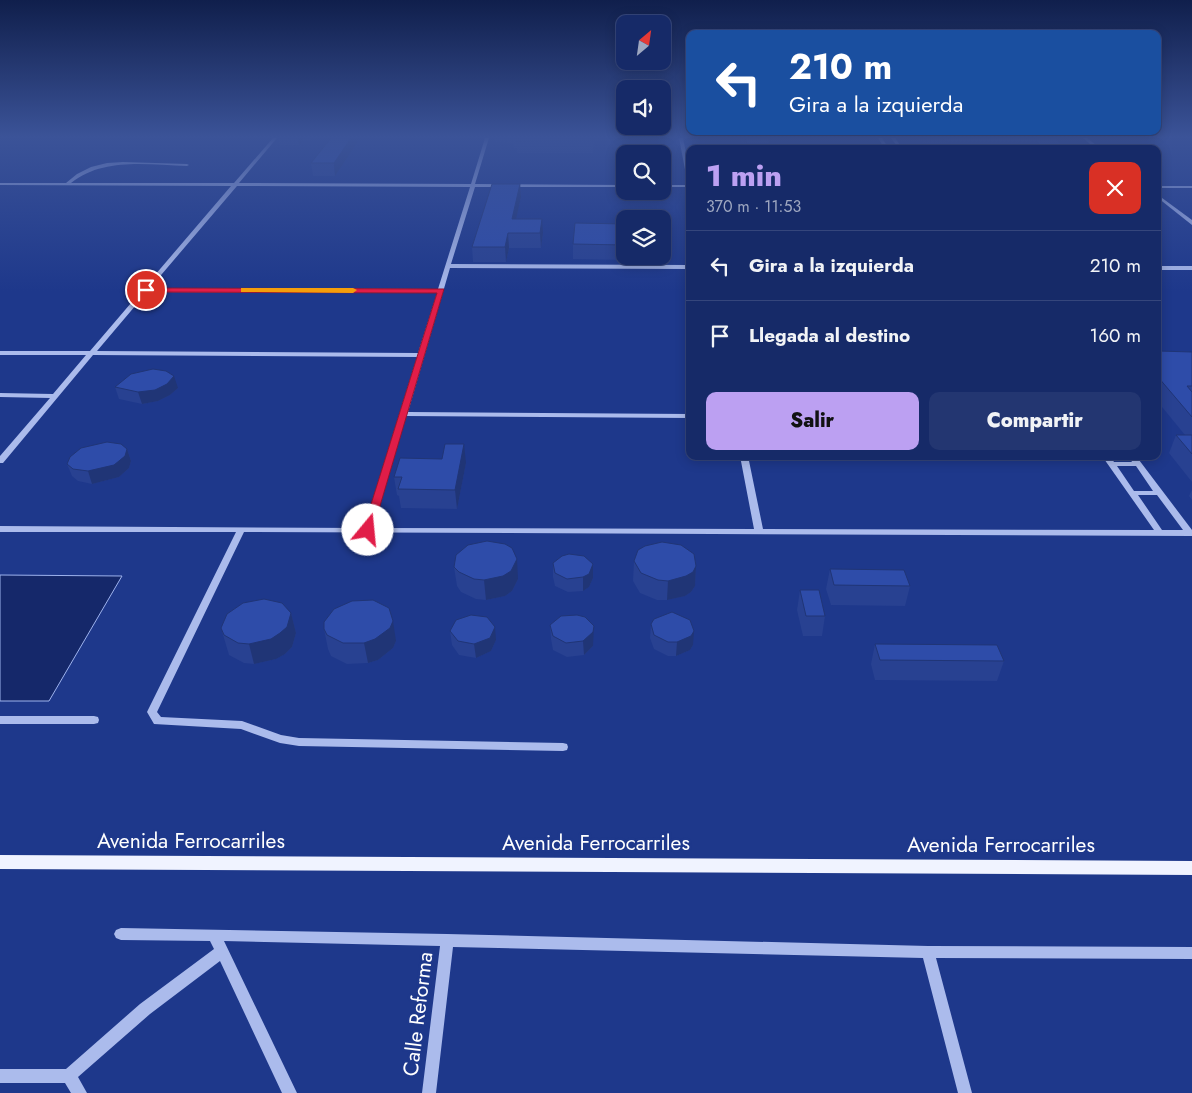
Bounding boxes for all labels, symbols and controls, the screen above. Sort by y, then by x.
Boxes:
north arrow [616,15,671,70]
map controls [616,15,671,265]
text: 210 m [789,42,892,92]
icon: left [706,50,771,115]
button: sound [616,80,671,135]
text: Gira a la izquierda [789,88,963,120]
button: search [616,145,671,200]
text: 1 min [706,154,782,197]
button: close [1089,162,1141,214]
text: 370 m · 11:53 [706,195,801,218]
button: layers [616,210,671,265]
icon: left [706,252,734,280]
text: Gira a la izquierda [749,252,914,279]
text: 210 m [1090,252,1141,279]
pin [125,269,167,311]
icon: arrive [132,276,160,304]
icon: arrive [706,322,734,350]
text: Llegada al destino [749,322,910,349]
text: 160 m [1090,322,1141,349]
button: Salir [706,392,919,450]
button: Compartir [929,392,1141,450]
position arrow [341,503,393,555]
street label: Avenida Ferrocarriles [97,826,285,856]
street label: Avenida Ferrocarriles [502,828,690,858]
street label: Avenida Ferrocarriles [907,830,1095,860]
street label: Calle Reforma [395,950,441,1078]

